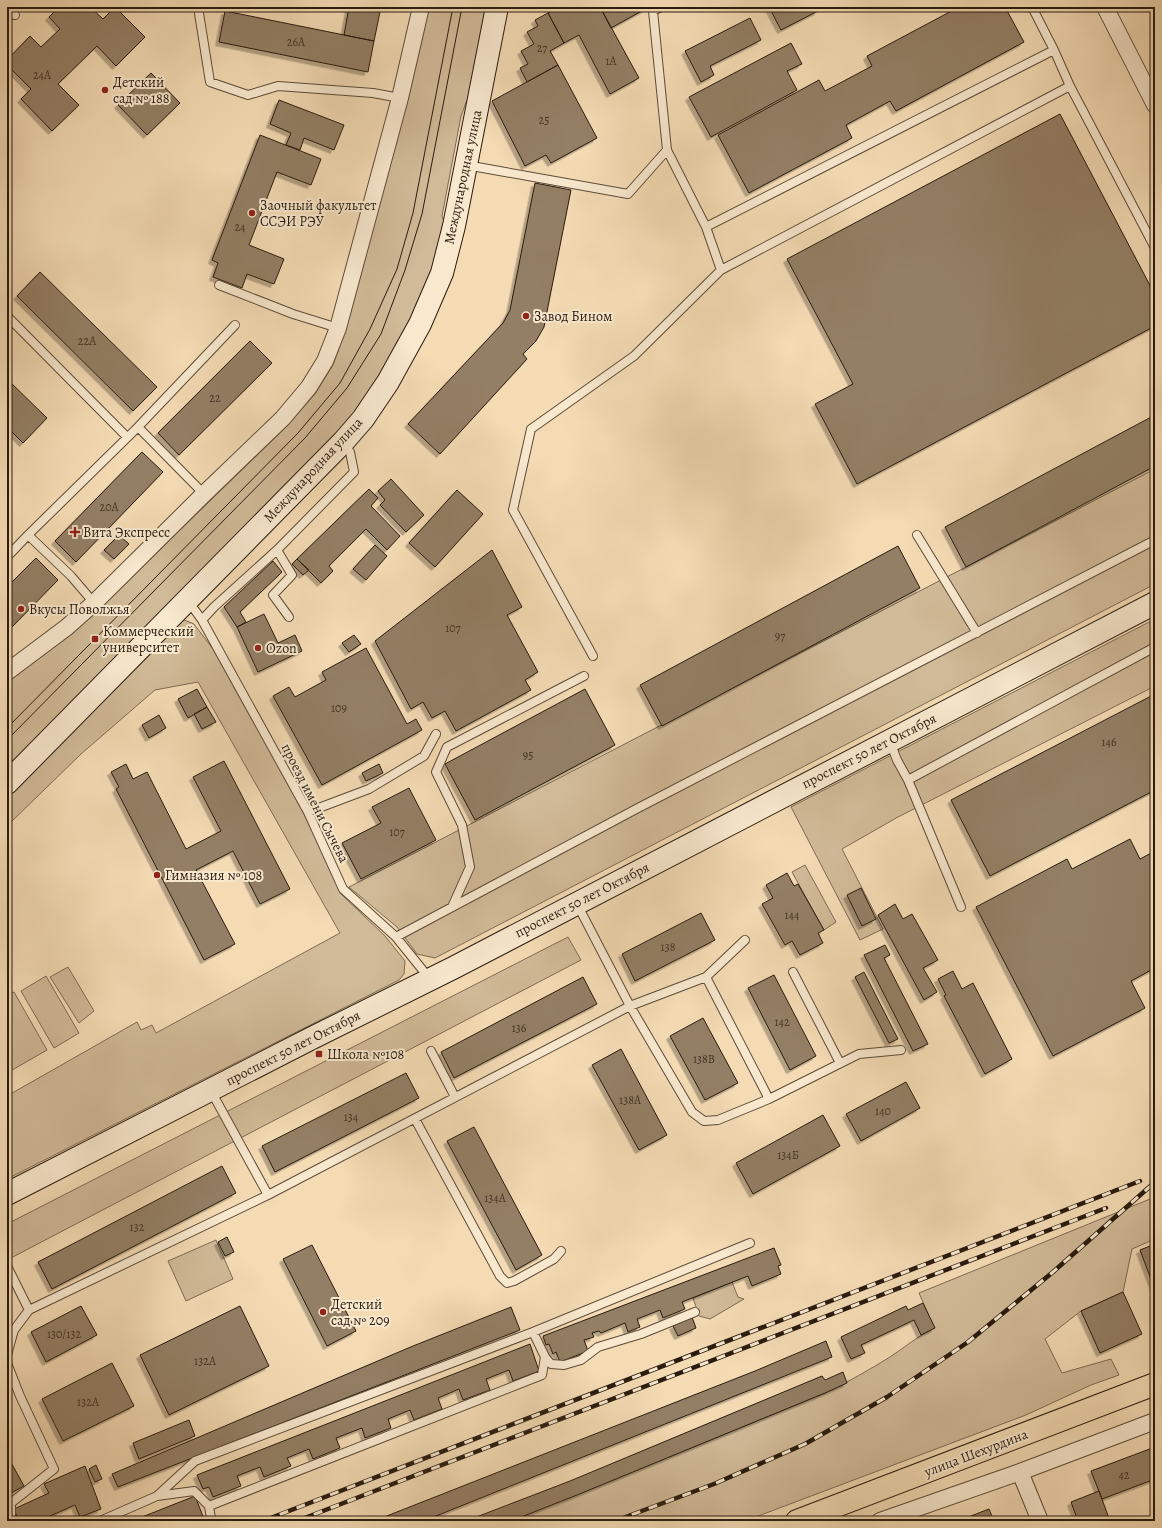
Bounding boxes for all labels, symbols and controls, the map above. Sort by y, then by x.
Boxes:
house number: 26А [287,34,306,50]
house number: 27 [537,40,548,56]
house number: 1А [605,53,618,69]
house number: 24А [33,67,52,83]
place label: Детский сад № 188 [113,73,170,108]
marker: Детский сад № 188 [100,85,110,95]
street label: Международная улица [439,107,487,246]
house number: 25 [539,112,549,128]
place label: Заочный факультет ССЭИ РЭУ [260,196,377,231]
marker: Заочный факультет ССЭИ РЭУ [247,208,257,218]
house number: 24 [234,219,246,235]
place label: Завод Бином [534,307,612,326]
marker: Завод Бином [521,311,531,321]
house number: 22А [78,333,97,349]
house number: 22 [209,390,221,406]
street label: Международная улица [259,413,367,527]
house number: 20А [99,499,120,515]
place label: Вита Экспресс [83,523,170,542]
marker: Вита Экспресс [70,527,80,537]
place label: Вкусы Поволжья [29,600,130,619]
marker: Вкусы Поволжья [16,604,26,614]
house number: 107 [445,620,462,636]
place label: Коммерческий университет [102,622,194,657]
house number: 97 [775,628,786,644]
marker: Коммерческий университет [90,634,100,644]
place label: Ozon [266,639,297,658]
marker: Ozon [253,643,263,653]
house number: 109 [331,700,347,716]
street label: проспект 50 лет Октября [798,709,940,793]
house number: 146 [1101,734,1117,750]
street label: проезд имени Сычева [277,740,354,866]
house number: 95 [523,747,533,763]
house number: 107 [389,824,406,840]
street label: проспект 50 лет Октября [511,858,653,942]
place label: Гимназия № 108 [165,866,263,885]
marker: Гимназия № 108 [152,870,162,880]
house number: 144 [785,907,800,923]
house number: 138 [661,939,676,955]
street label: проспект 50 лет Октября [222,1006,364,1090]
house number: 142 [774,1014,790,1030]
house number: 136 [512,1020,527,1036]
place label: Школа №108 [327,1045,405,1064]
marker: Школа №108 [314,1049,324,1059]
house number: 138В [693,1051,715,1067]
house number: 138А [619,1092,642,1108]
house number: 140 [875,1103,891,1119]
house number: 134 [344,1109,359,1125]
house number: 134Б [777,1147,799,1163]
house number: 134А [484,1190,507,1206]
house number: 132 [130,1219,145,1235]
place label: Детский сад № 209 [331,1295,390,1330]
marker: Детский сад № 209 [318,1307,328,1317]
house number: 130/132 [47,1326,81,1342]
house number: 132А [194,1353,217,1369]
house number: 132А [77,1394,100,1410]
street label: улица Шехурдина [921,1424,1031,1482]
house number: 42 [1118,1467,1130,1483]

